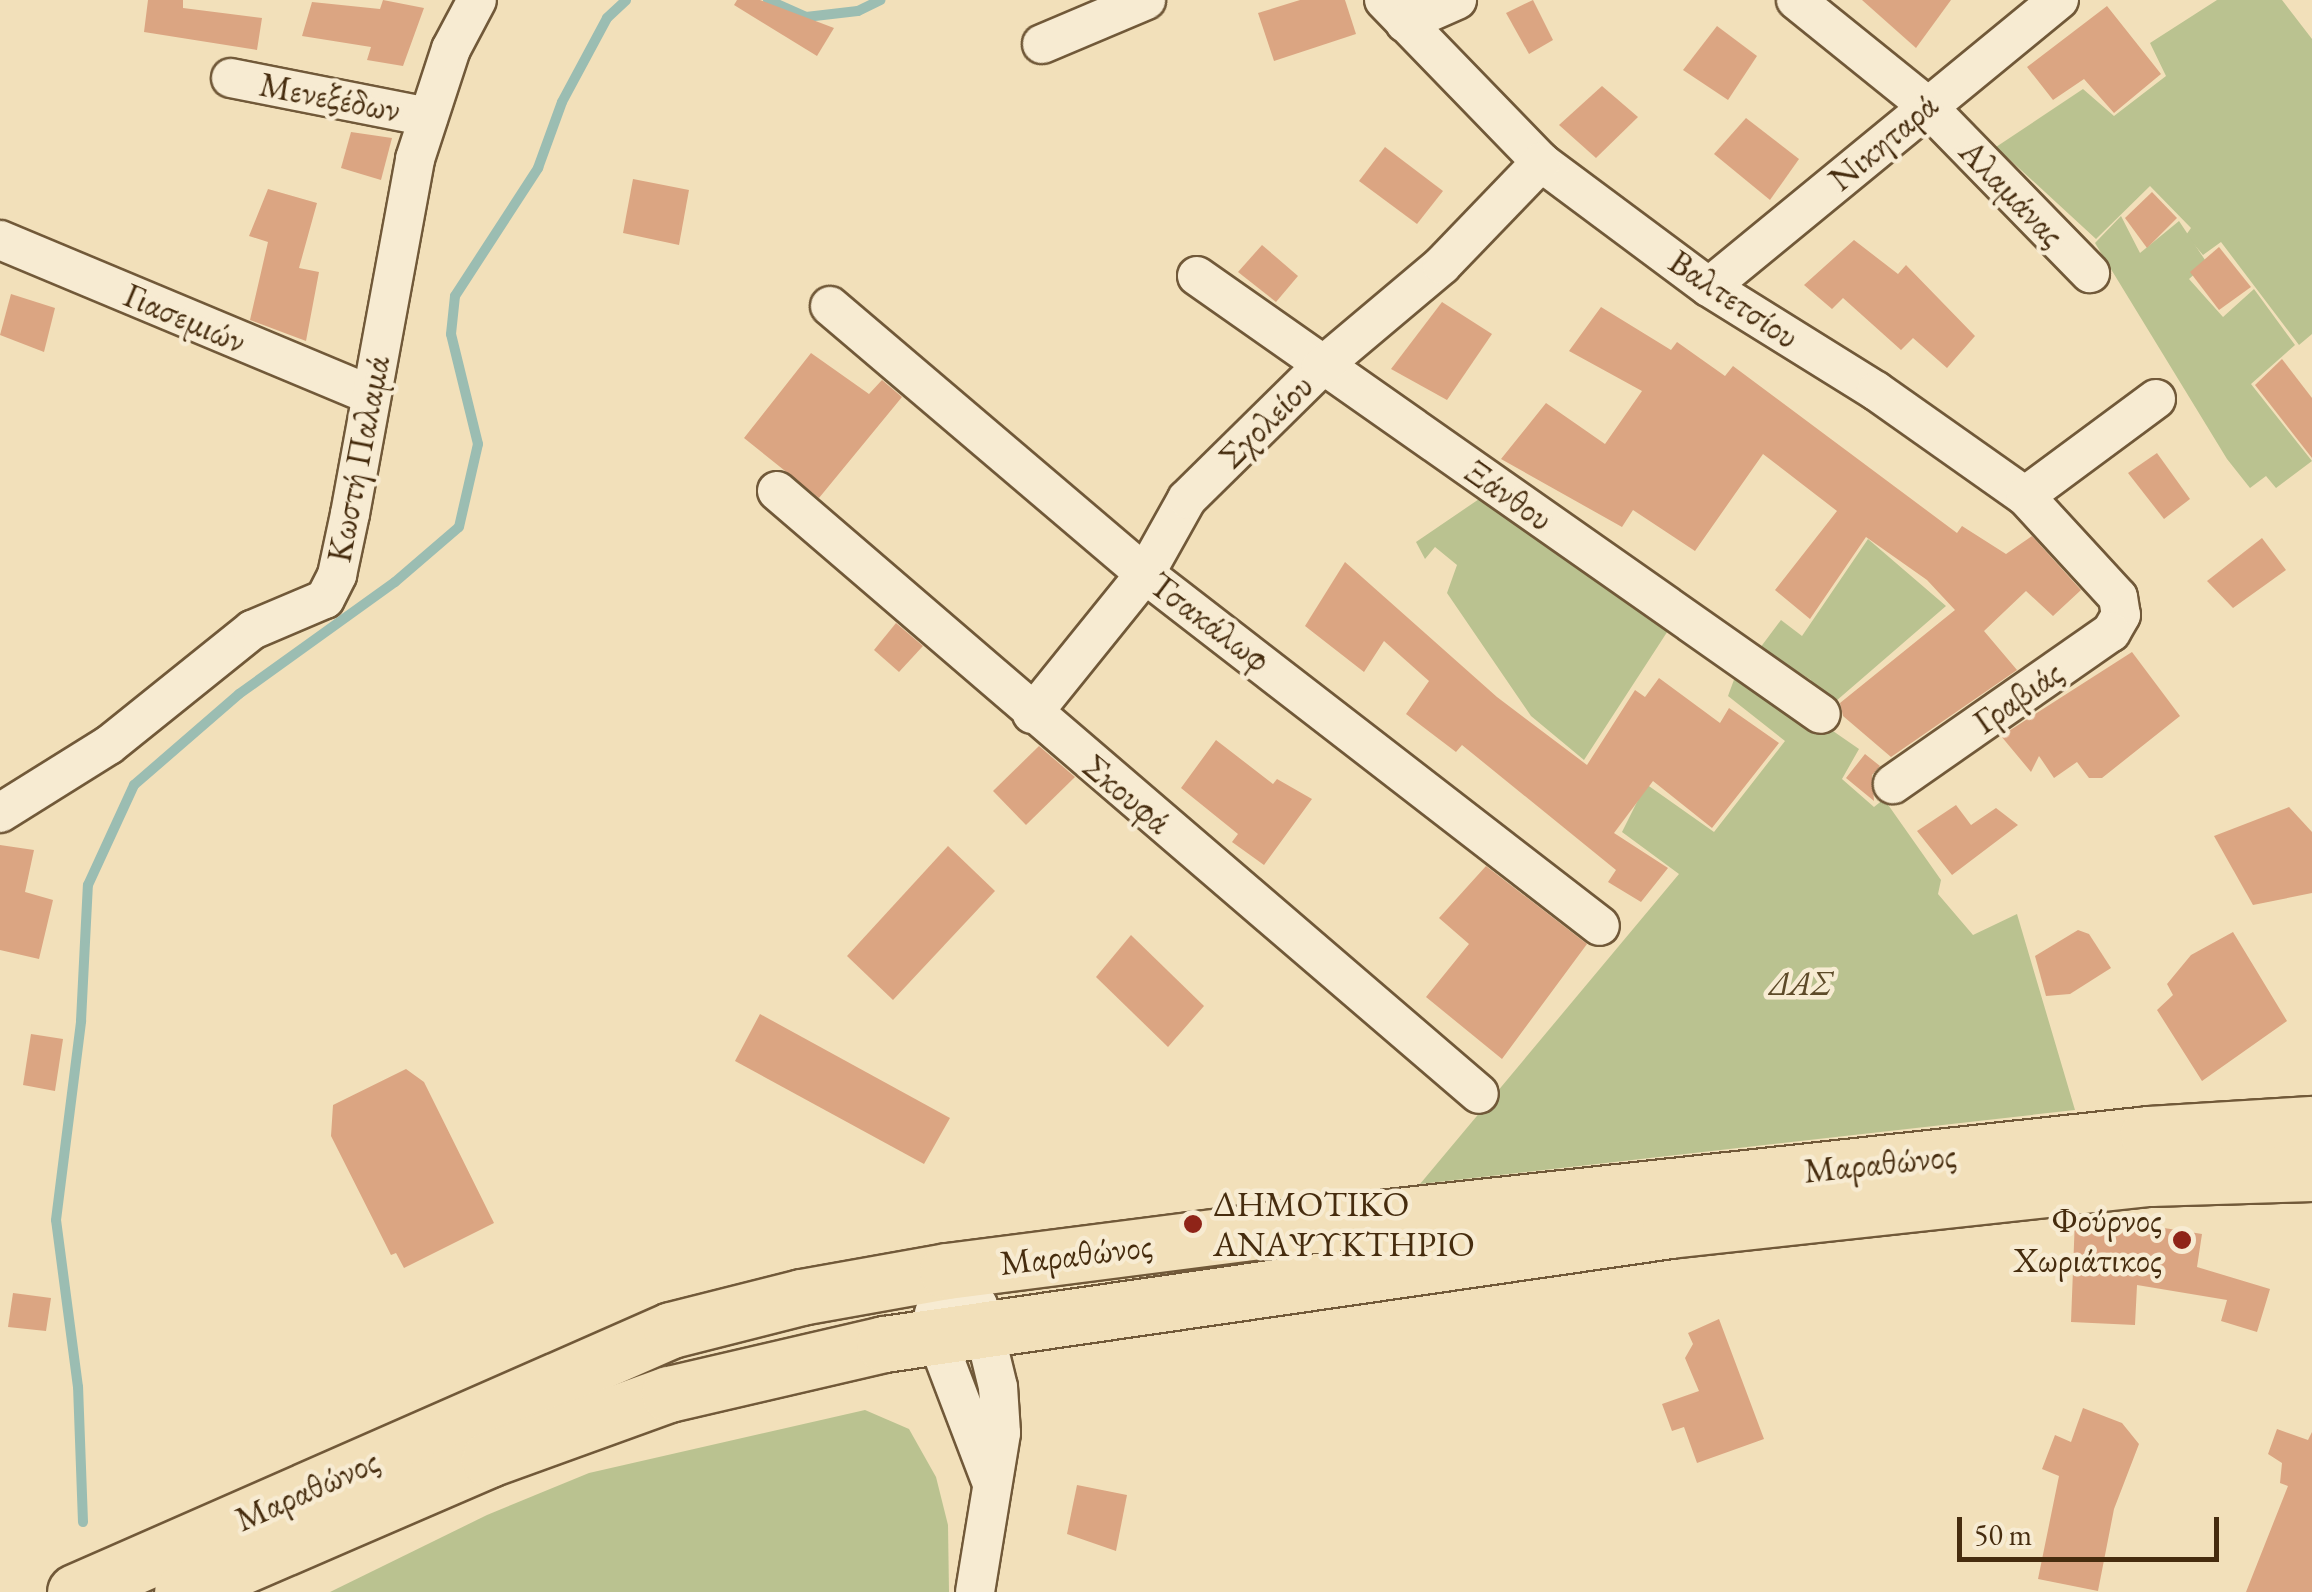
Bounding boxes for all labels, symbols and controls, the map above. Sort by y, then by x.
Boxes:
street label: Μενεξέδων [256,63,404,131]
street label: Νικηταρά [1820,84,1946,200]
street label: Αλαμάνας [1951,131,2073,255]
street label: Βαλτετσίου [1661,240,1807,358]
street label: Γιασεμιών [118,274,252,362]
street label: Κωστή Παλαμά [317,352,399,566]
street label: Σχολείου [1210,365,1322,477]
street label: Ξάνθου [1457,450,1561,540]
street label: Τσακάλωφ [1141,563,1279,681]
street label: Γραβιάς [1965,651,2071,743]
street label: Σκουφά [1075,745,1179,843]
park label: ΔΑΣ [1768,962,1832,1004]
street label: Μαραθώνος [1802,1134,1958,1192]
place label: ΔΗΜΟΤΙΚΟ ΑΝΑΨΥΚΤΗΡΙΟ [1213,1183,1475,1265]
place label: Φούρνος Χωριάτικος [2013,1199,2162,1281]
marker: ΔΗΜΟΤΙΚΟ ΑΝΑΨΥΚΤΗΡΙΟ [1182,1213,1204,1235]
street label: Μαραθώνος [997,1224,1155,1284]
marker: Φούρνος Χωριάτικος [2171,1229,2193,1251]
street label: Μαραθώνος [229,1440,385,1540]
scale bar [1962,1497,2224,1559]
text: 50 m [1974,1515,2032,1554]

